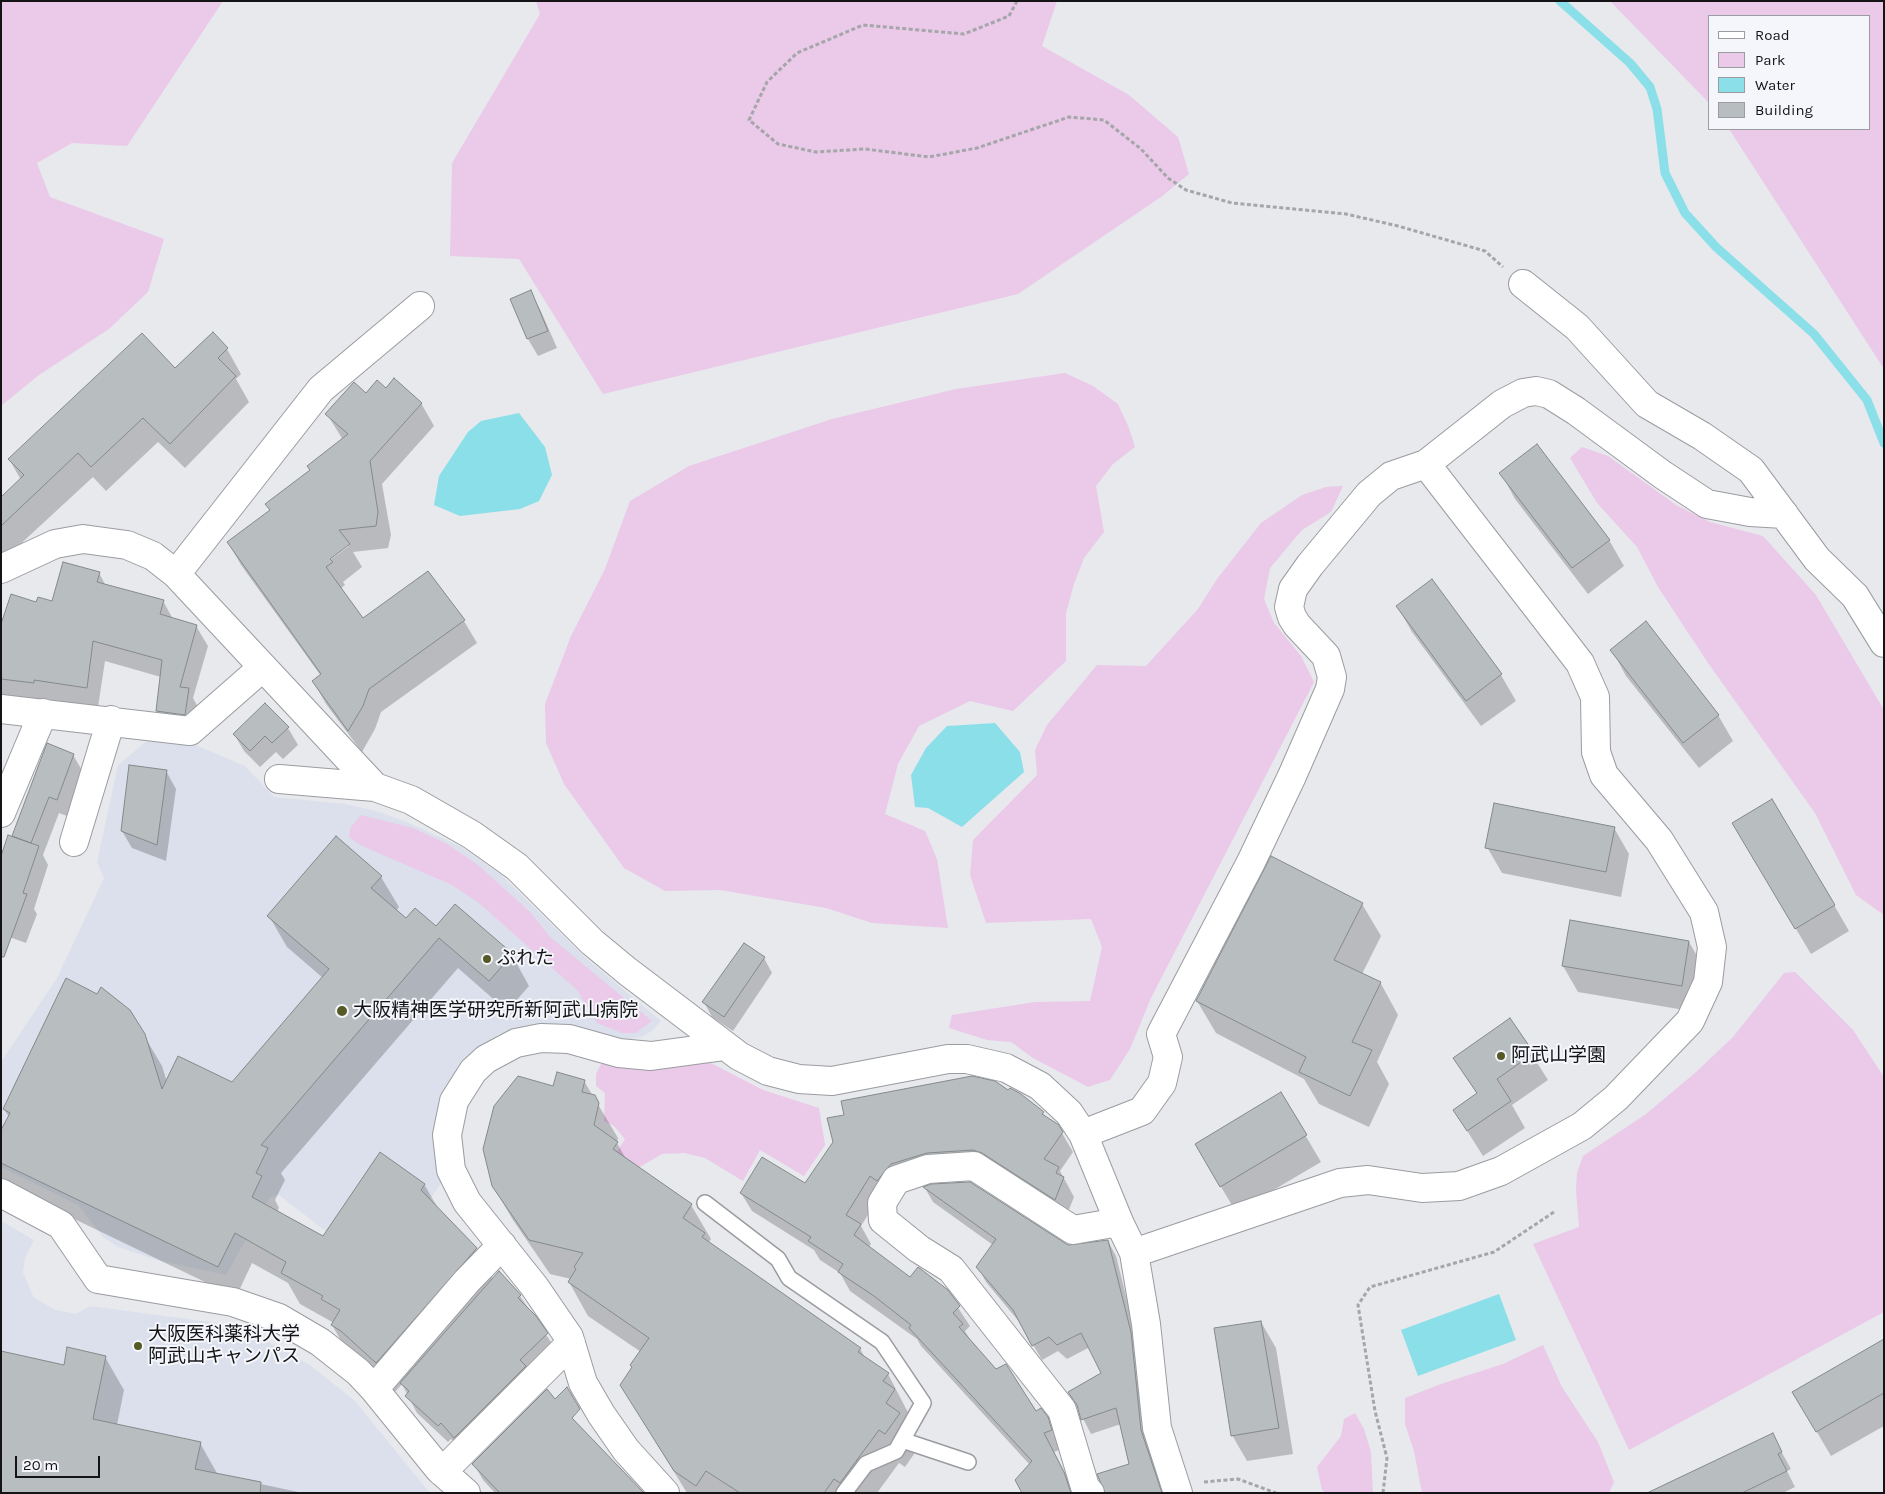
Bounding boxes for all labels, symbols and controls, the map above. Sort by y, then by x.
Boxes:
legend [1708,15,1870,130]
text: Road [1755,26,1790,44]
text: Park [1755,51,1785,69]
text: Water [1755,76,1795,94]
text: Building [1755,101,1813,119]
place label: ぷれた [497,948,554,970]
marker: ぷれた [481,953,493,965]
place label: 大阪精神医学研究所新阿武山病院 [353,1000,638,1022]
marker: 大阪精神医学研究所新阿武山病院 [335,1004,349,1018]
place label: 阿武山学園 [1511,1045,1606,1067]
marker: 阿武山学園 [1495,1050,1507,1062]
place label: 大阪医科薬科大学 阿武山キャンパス [148,1324,300,1368]
marker: 大阪医科薬科大学 阿武山キャンパス [132,1340,144,1352]
scale bar [18,1446,102,1478]
text: 20 m [23,1456,58,1474]

